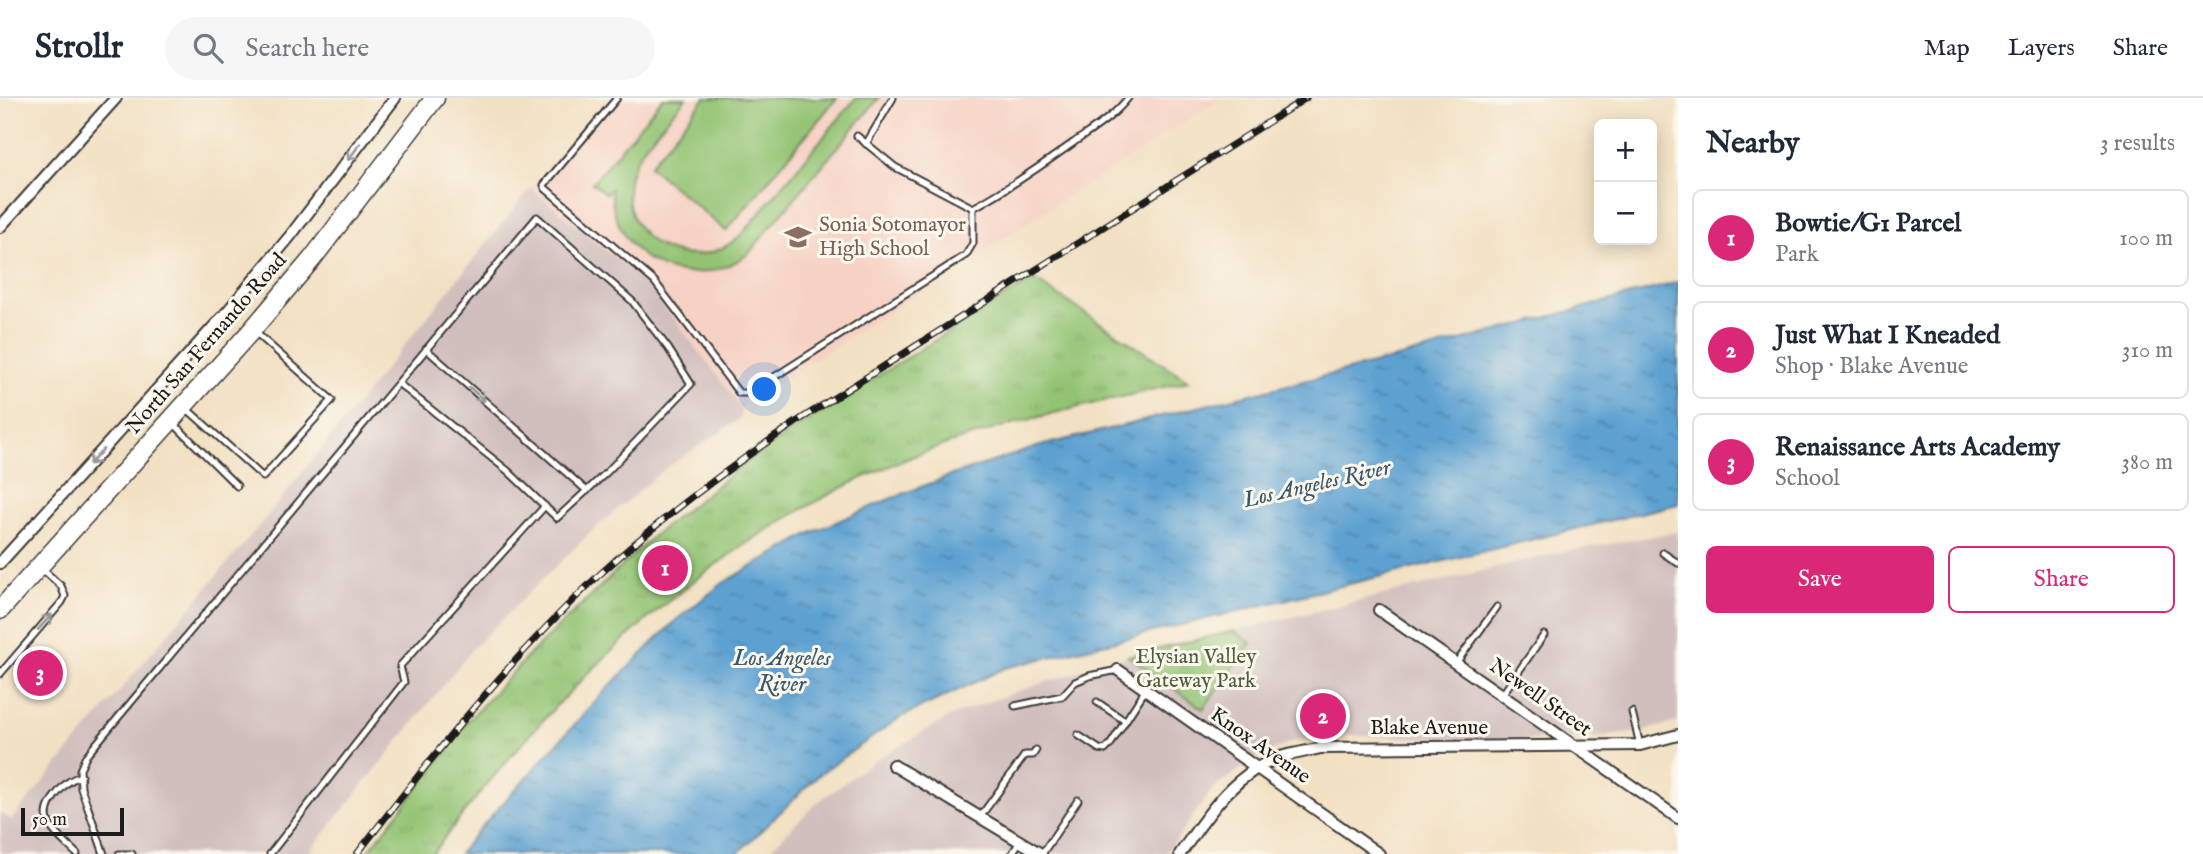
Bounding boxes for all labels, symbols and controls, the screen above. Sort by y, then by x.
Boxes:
search box [165,17,655,80]
text: Strollr [35,27,123,69]
icon: search [189,29,227,67]
text: Search here [245,32,369,65]
text: Map [1924,33,1970,64]
text: Layers [2008,33,2075,64]
text: Share [2113,33,2168,64]
map controls [1594,119,1657,245]
button: + [1594,119,1657,182]
text: Nearby [1706,125,1799,163]
text: 3 results [2100,129,2175,158]
one-way arrow [346,143,361,161]
button: − [1594,182,1657,245]
text: Bowtie/G1 Parcel [1775,207,1961,240]
place label: Sonia Sotomayor High School [819,212,966,263]
school or university icon: Sonia Sotomayor High School [783,222,813,252]
text: 1 [1727,224,1735,253]
text: 100 m [2119,224,2173,253]
text: Park [1775,240,1819,269]
street label: North San Fernando Road [121,247,294,440]
text: Just What I Kneaded [1775,319,2000,352]
text: 2 [1726,336,1736,365]
text: 310 m [2122,336,2173,365]
text: Shop · Blake Avenue [1775,352,1968,381]
your location [747,372,781,406]
one-way arrow [468,386,486,402]
text: Renaissance Arts Academy [1775,431,2060,464]
one-way arrow [88,448,104,466]
text: 3 [1727,448,1735,477]
text: 380 m [2121,448,2173,477]
water label: Los Angeles River [1240,453,1395,516]
text: School [1775,464,1840,493]
pin: 1 [642,542,688,594]
button: Save [1706,546,1934,613]
button: Share [1948,546,2175,613]
one-way arrow [36,614,53,631]
water label: Los Angeles River [732,644,831,699]
park label: Elysian Valley Gateway Park [1135,644,1257,695]
pin: 3 [17,647,63,699]
street label: Newell Street [1484,653,1596,743]
pin: 2 [1300,690,1346,742]
street label: Knox Avenue [1205,702,1316,791]
street label: Blake Avenue [1370,715,1488,742]
scale bar [21,805,124,837]
text: 50 m [32,808,67,832]

